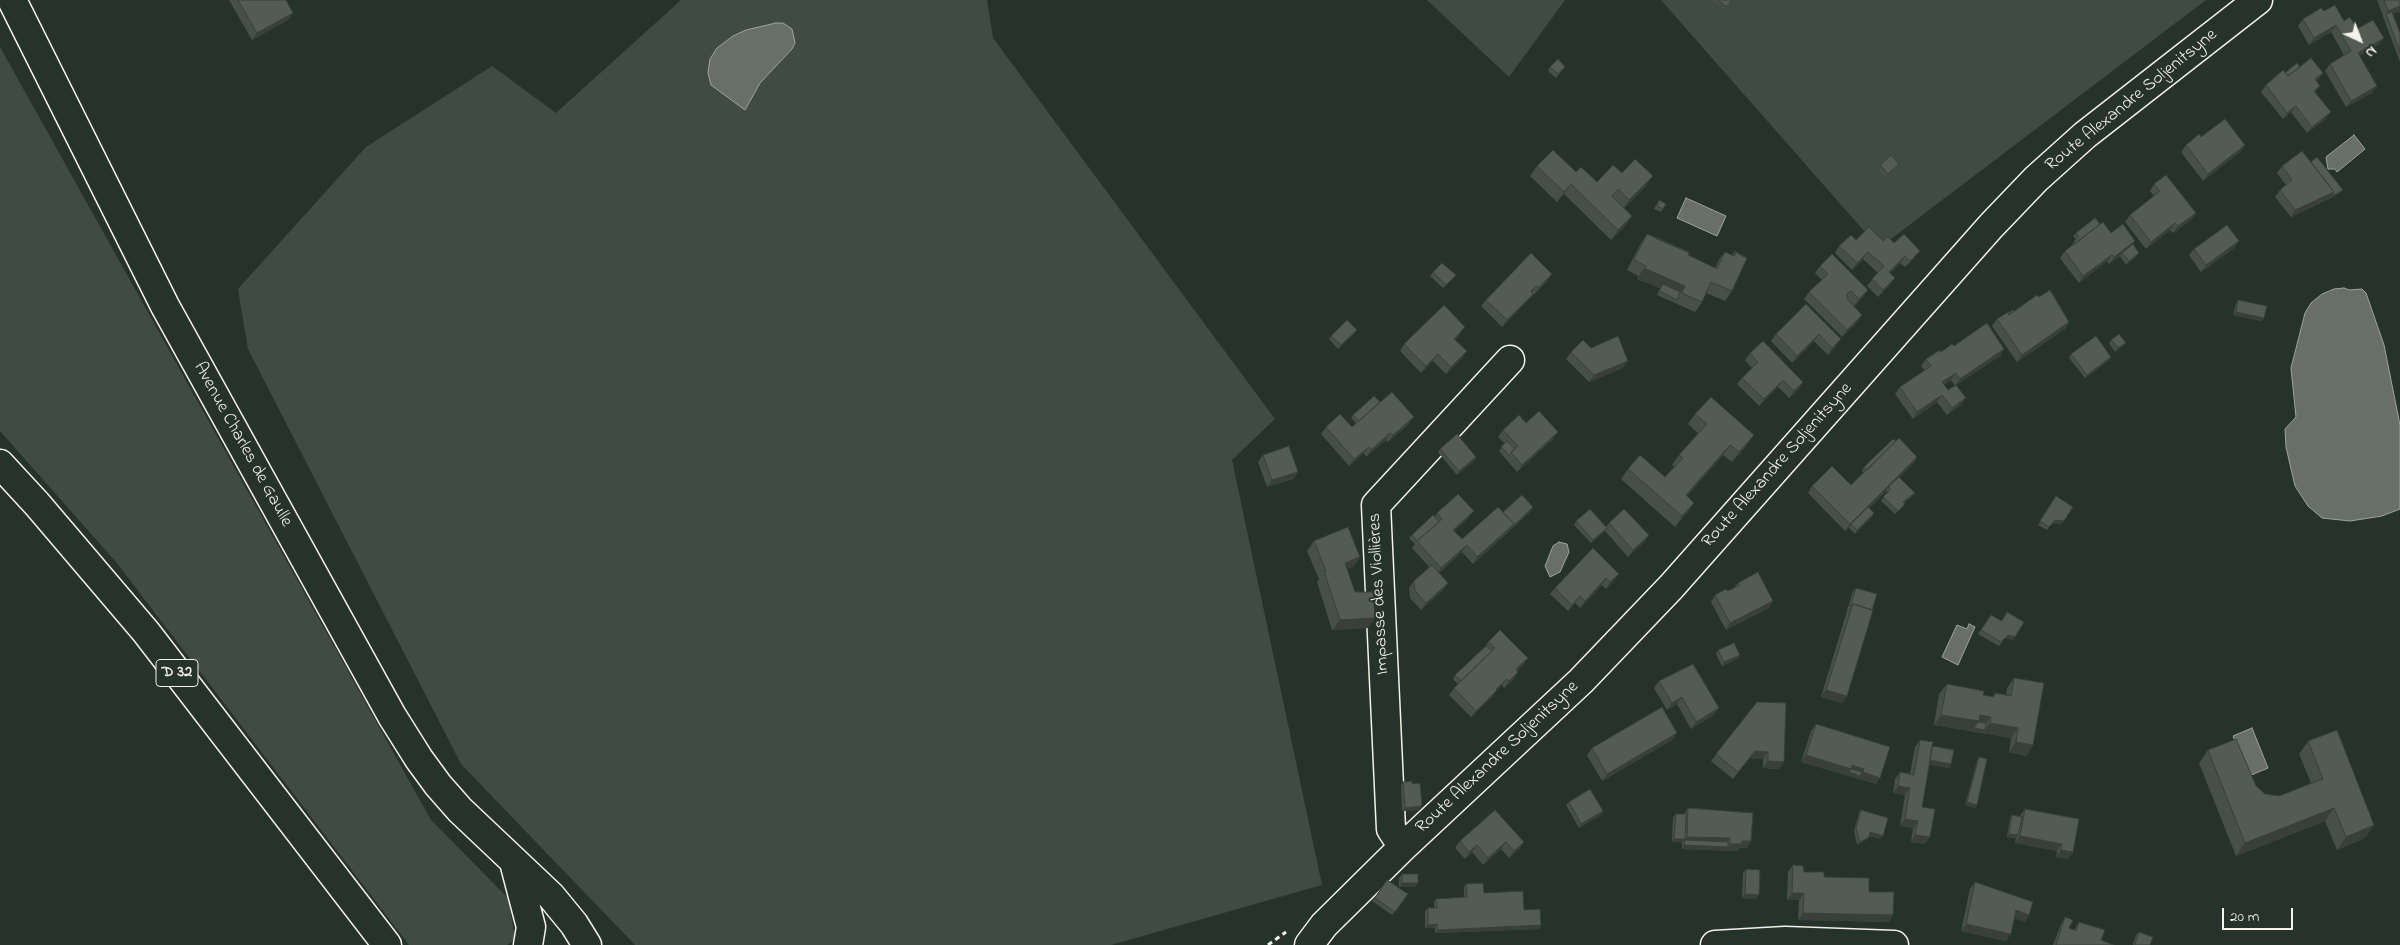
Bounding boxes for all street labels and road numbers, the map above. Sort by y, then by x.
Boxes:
street label: Route Alexandre Soljenitsyne [2042,25,2222,177]
street label: Avenue Charles de Gaulle [188,359,296,531]
street label: Route Alexandre Soljenitsyne [1698,379,1858,553]
street label: Impasse des Viollières [1365,513,1395,675]
road number: D 32 [156,660,198,686]
street label: Route Alexandre Soljenitsyne [1412,677,1584,839]

